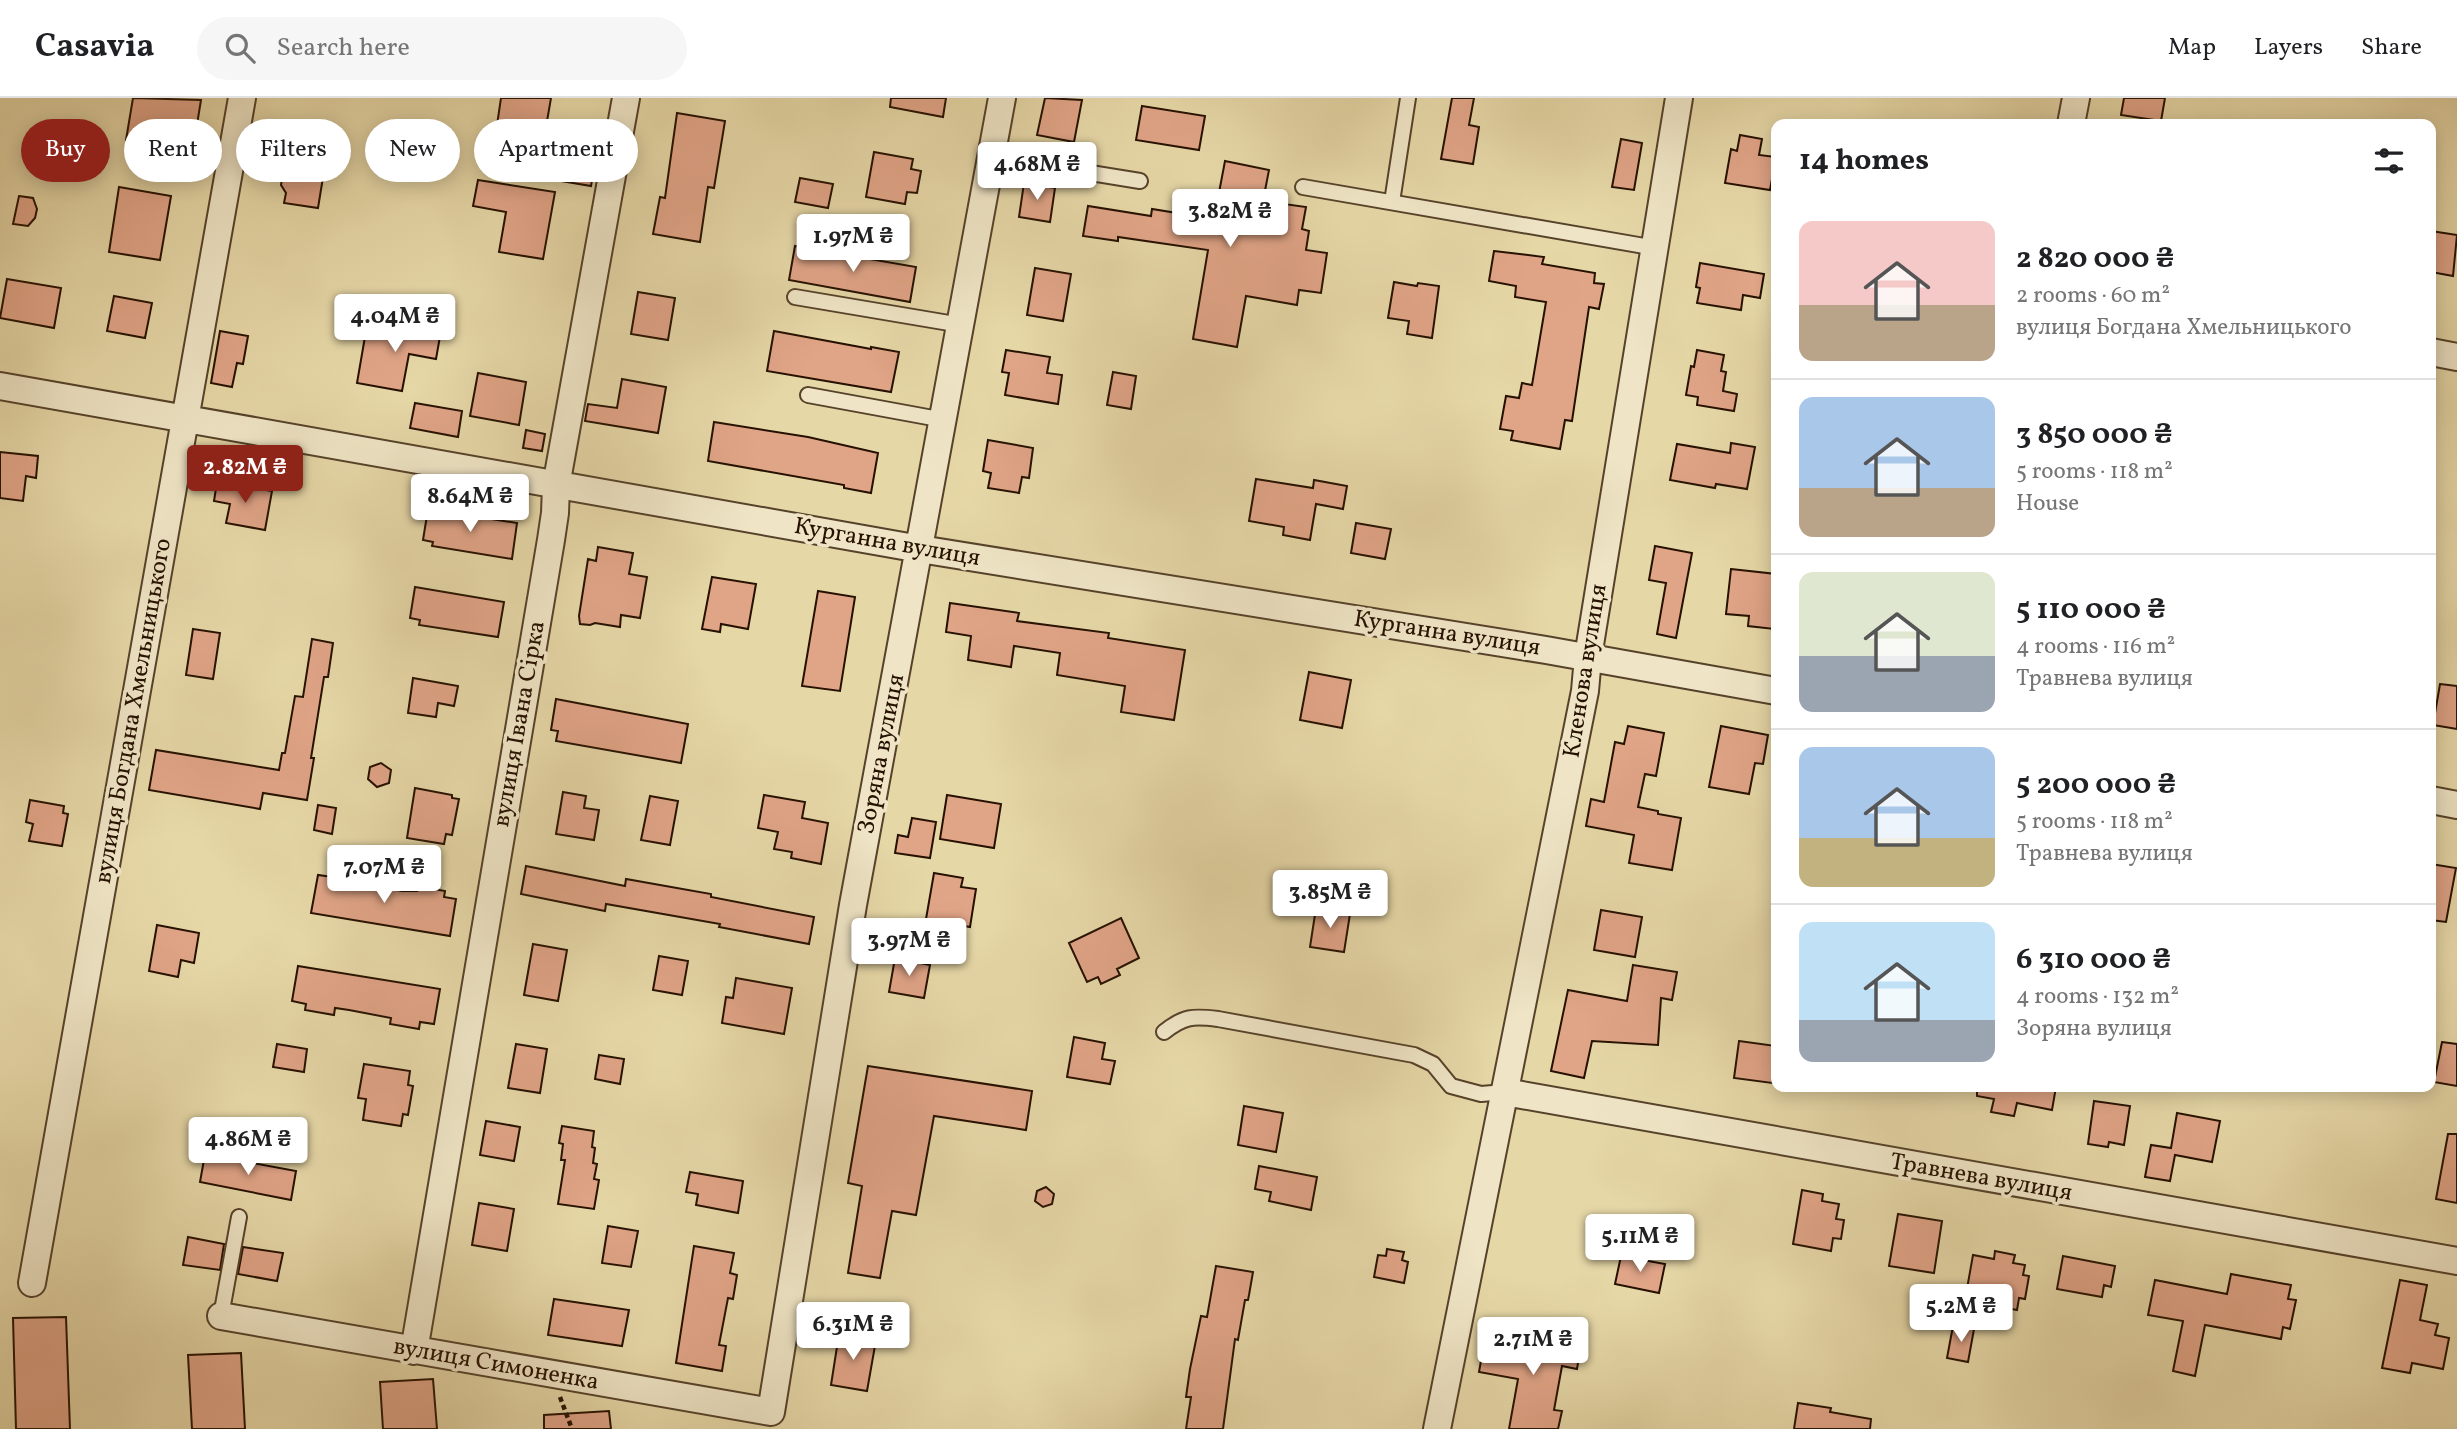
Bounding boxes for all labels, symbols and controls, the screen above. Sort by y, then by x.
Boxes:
search box [197,17,687,80]
text: Casavia [35,25,155,71]
icon: search [221,29,259,67]
text: Search here [277,30,410,66]
text: Map [2168,31,2216,65]
text: Layers [2254,31,2323,65]
text: Share [2361,31,2422,65]
chip: Buy [21,119,110,182]
chip: Rent [124,119,222,182]
chip: Filters [236,119,351,182]
chip: New [365,119,460,182]
chip: Apartment [474,119,638,182]
text: 14 homes [1799,140,1929,182]
pin: 4.68M ₴ [972,142,1102,202]
icon: filters [2370,142,2408,180]
text: 4.68M ₴ [994,149,1080,181]
pin: 3.82M ₴ [1165,190,1295,249]
text: 3.82M ₴ [1188,196,1272,228]
pin: 1.97M ₴ [788,214,918,274]
text: 1.97M ₴ [813,221,893,253]
text: 2 820 000 ₴ [2016,238,2174,280]
icon: home [1855,249,1939,333]
text: 2 rooms · 60 m² [2016,280,2170,312]
pin: 4.04M ₴ [330,294,460,354]
text: 4.04M ₴ [350,301,440,333]
text: вулиця Богдана Хмельницького [2016,312,2352,344]
text: 3 850 000 ₴ [2016,414,2172,456]
icon: home [1855,425,1939,509]
pin: 2.82M ₴ [180,446,310,505]
text: 2.82M ₴ [203,452,287,484]
text: 5 rooms · 118 m² [2016,456,2173,488]
pin: 8.64M ₴ [405,474,535,534]
text: 8.64M ₴ [427,481,513,513]
text: House [2016,488,2079,520]
street label: Курганна вулиця [791,510,983,576]
street label: вулиця Богдана Хмельницького [87,536,181,886]
street label: Кленова вулиця [1555,582,1617,760]
text: 5 110 000 ₴ [2016,589,2166,631]
icon: home [1855,600,1939,684]
street label: Курганна вулиця [1351,602,1543,666]
street label: вулиця Івана Сірка [485,618,555,830]
text: 4 rooms · 116 m² [2016,631,2175,663]
text: Травнева вулиця [2016,663,2193,695]
street label: Зоряна вулиця [850,671,914,837]
text: 5 200 000 ₴ [2016,764,2176,806]
icon: home [1855,775,1939,859]
text: 5 rooms · 118 m² [2016,806,2173,838]
text: Травнева вулиця [2016,838,2193,870]
pin: 7.07M ₴ [319,846,449,905]
text: 7.07M ₴ [343,852,425,884]
pin: 3.85M ₴ [1265,870,1395,930]
text: 3.85M ₴ [1289,877,1371,909]
pin: 3.97M ₴ [844,918,974,978]
text: 3.97M ₴ [867,925,951,957]
text: 6 310 000 ₴ [2016,939,2171,981]
icon: home [1855,950,1939,1034]
text: 4 rooms · 132 m² [2016,981,2179,1013]
text: Зоряна вулиця [2016,1013,2172,1045]
pin: 4.86M ₴ [183,1118,313,1177]
text: 4.86M ₴ [205,1124,291,1156]
street label: Травнева вулиця [1887,1145,2075,1211]
pin: 5.11M ₴ [1575,1214,1705,1274]
text: 5.11M ₴ [1601,1221,1679,1253]
pin: 5.2M ₴ [1904,1284,2018,1344]
text: 5.2M ₴ [1926,1291,1996,1323]
pin: 6.31M ₴ [788,1302,918,1362]
text: 6.31M ₴ [813,1309,893,1341]
pin: 2.71M ₴ [1468,1318,1598,1377]
text: 2.71M ₴ [1493,1324,1573,1356]
street label: вулиця Симоненка [391,1330,601,1400]

